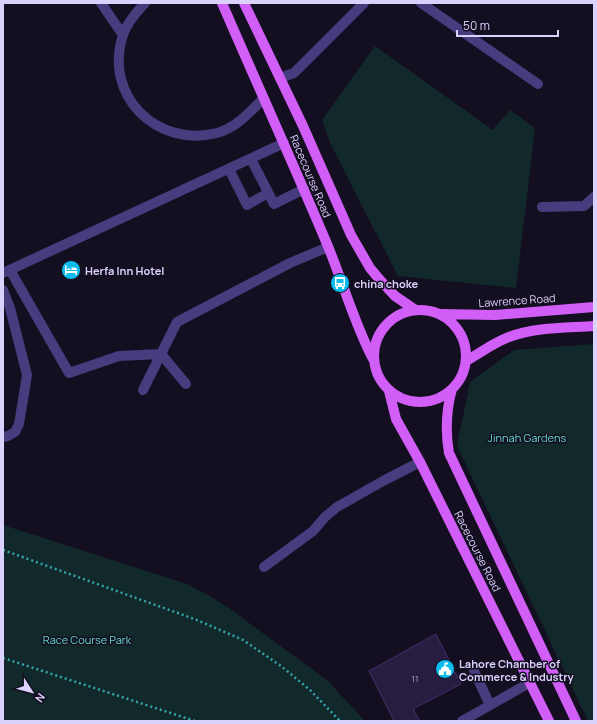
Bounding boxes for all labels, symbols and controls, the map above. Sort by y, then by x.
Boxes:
scale bar [457,12,558,38]
text: 50 m [463,17,490,34]
street label: Racecourse Road [287,132,335,220]
hotel icon: Herfa Inn Hotel [60,259,82,281]
place label: Herfa Inn Hotel [85,263,164,278]
bus stop icon: china choke [329,272,351,294]
place label: china choke [354,276,419,291]
street label: Lawrence Road [478,290,556,310]
park label: Jinnah Gardens [488,430,566,445]
street label: Racecourse Road [451,508,505,594]
park label: Race Course Park [43,632,132,647]
place label: Lahore Chamber of Commerce & Industry [459,656,575,684]
public building icon: Lahore Chamber of Commerce & Industry [434,658,456,680]
north arrow [12,672,52,712]
house number: 11 [411,672,419,685]
text: N [32,691,49,706]

